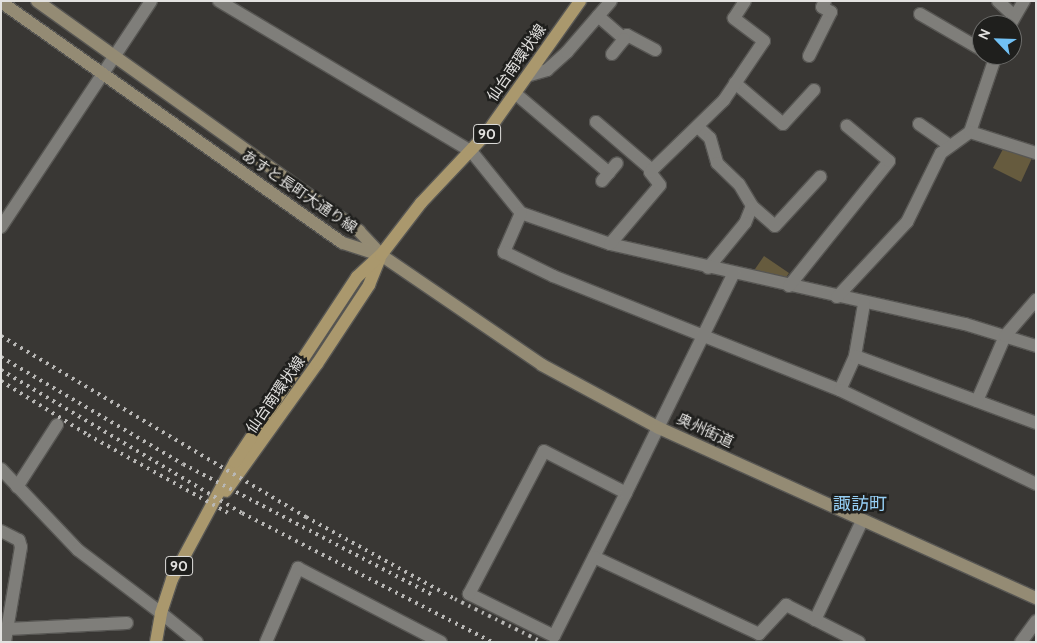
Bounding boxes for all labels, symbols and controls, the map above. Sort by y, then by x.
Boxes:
north arrow [972,15,1022,65]
street label: 仙台南環状線 [484,21,550,105]
text: N [974,26,994,42]
road number: 90 [472,122,502,146]
street label: あすと長町大通り線 [238,147,360,237]
street label: 仙台南環状線 [243,353,309,437]
street label: 奥州街道 [674,410,736,452]
district label: 諏訪町 [833,493,887,515]
road number: 90 [164,554,194,578]

